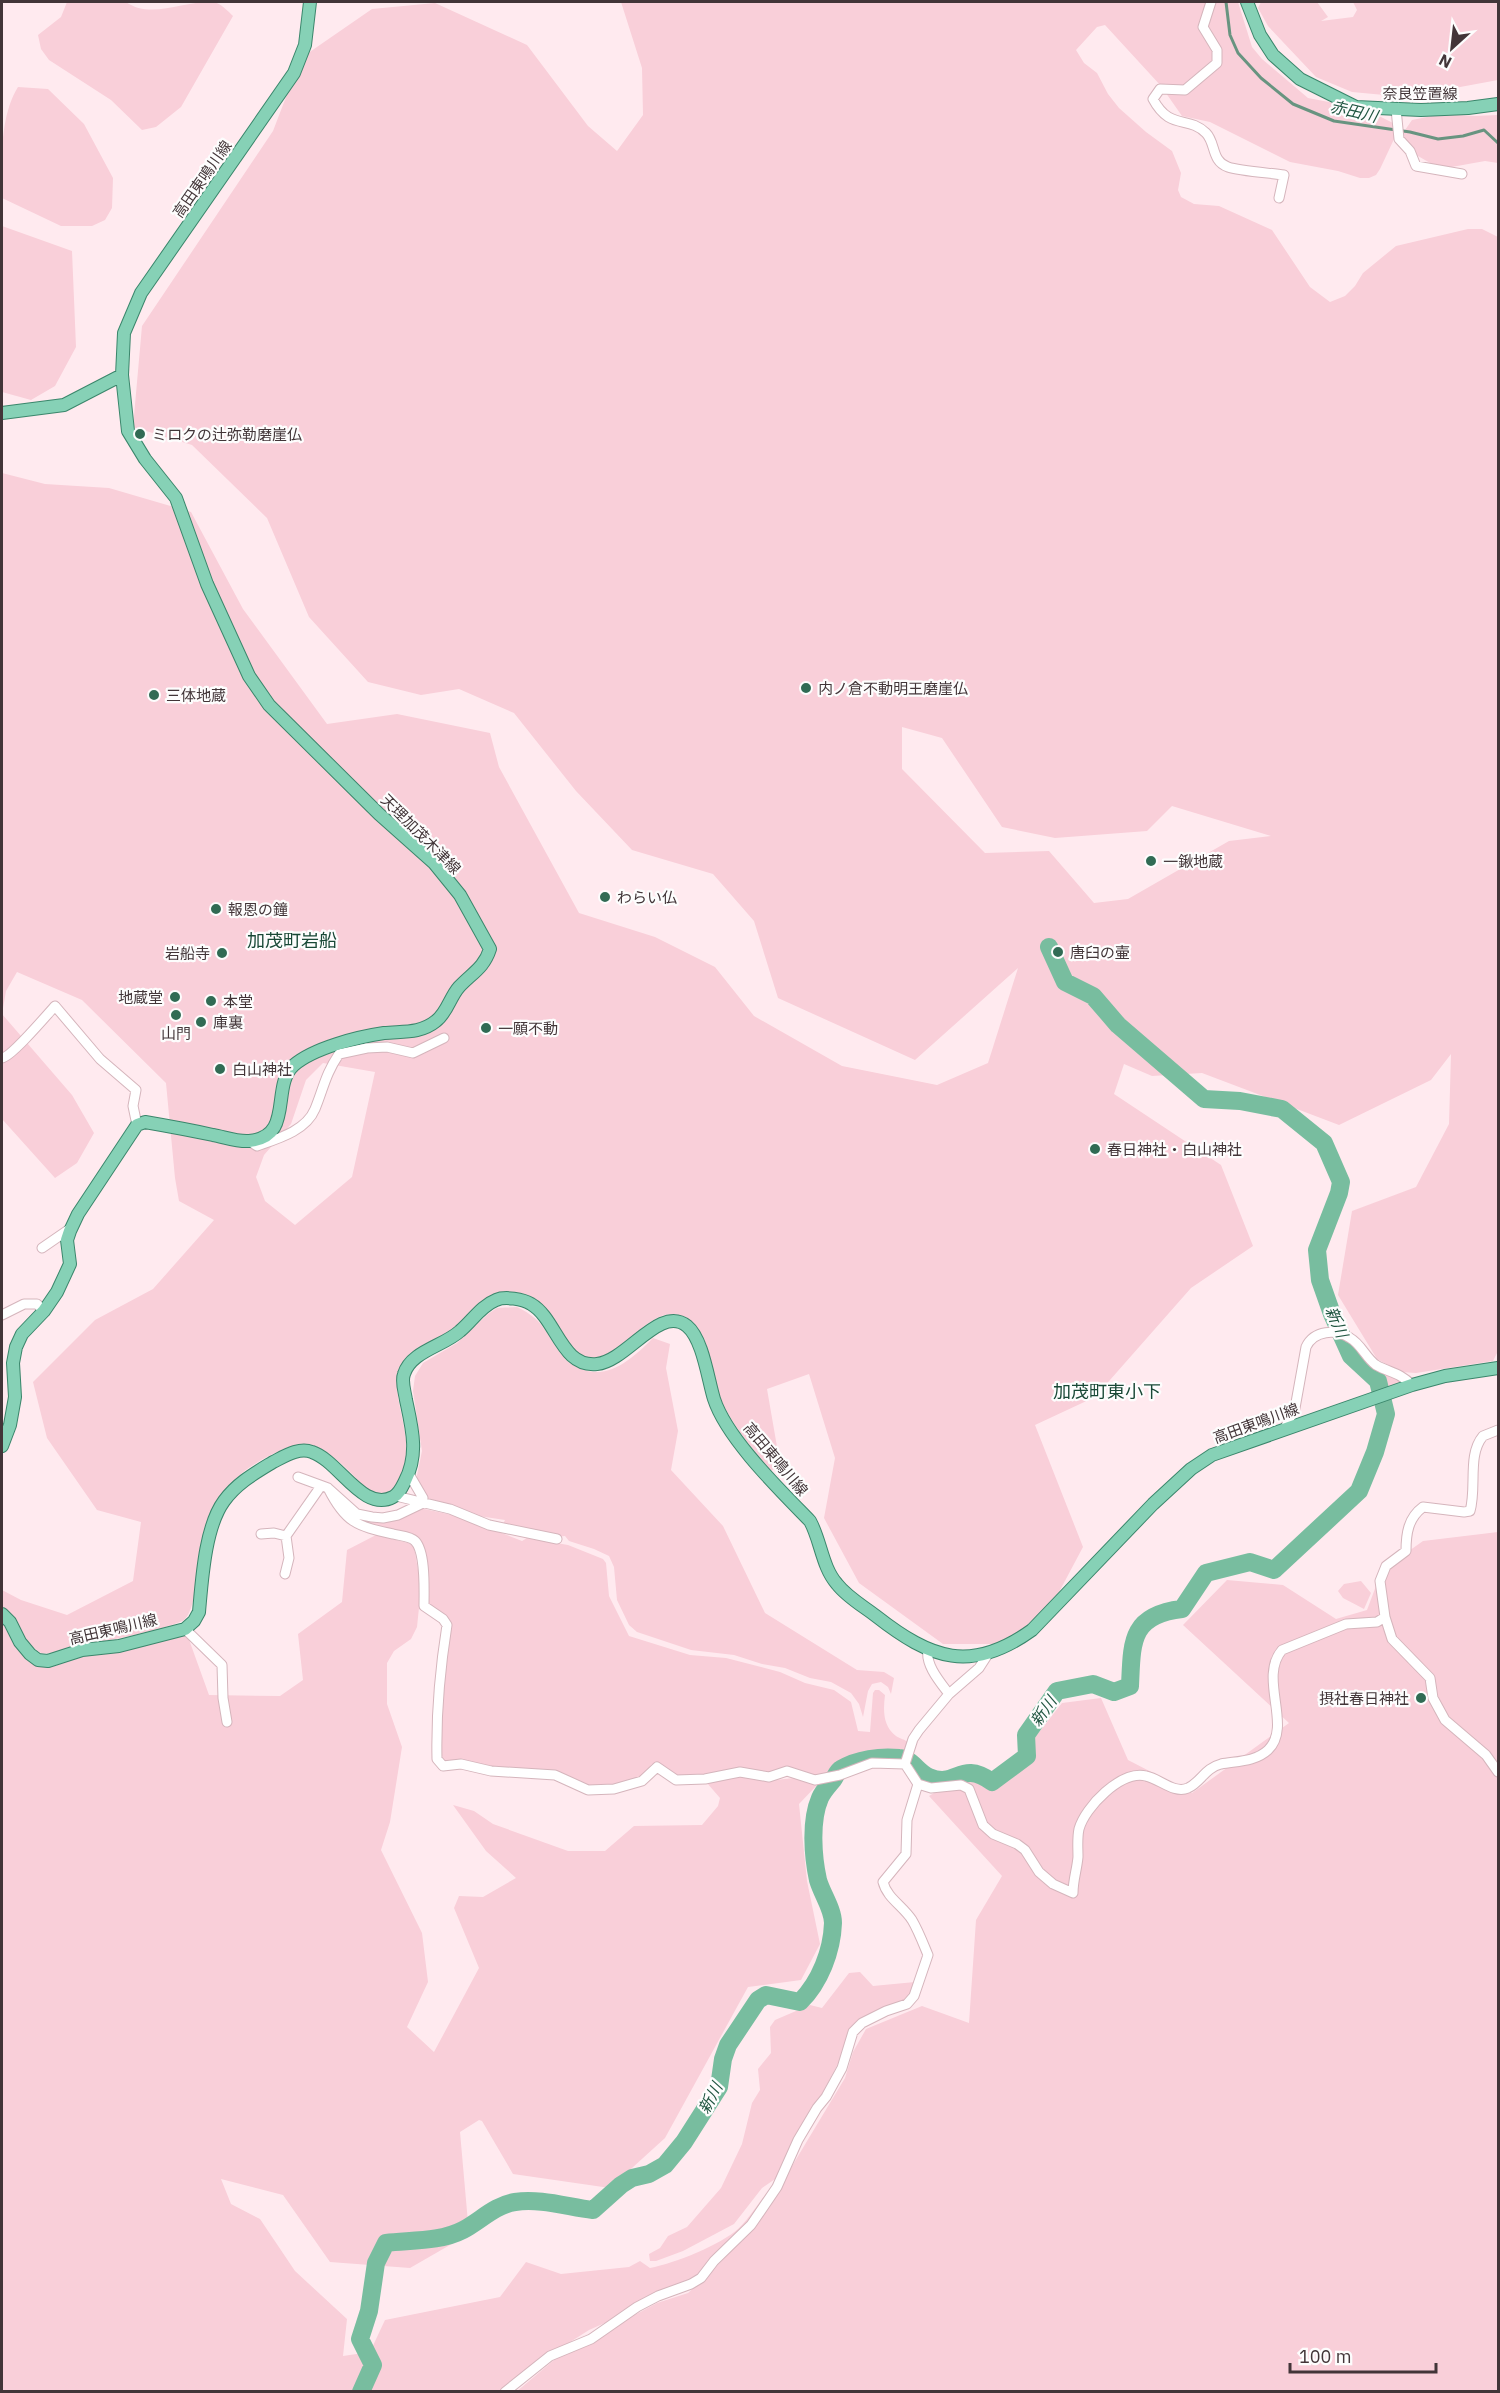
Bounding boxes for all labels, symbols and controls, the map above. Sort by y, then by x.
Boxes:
north arrow [1422,18,1482,78]
text: N [1435,50,1455,73]
street label: 奈良笠置線 [1382,84,1458,103]
water label: 赤田川 [1328,96,1382,127]
street label: 高田東鳴川線 [168,137,236,221]
place label: ミロクの辻弥勒磨崖仏 [152,425,302,444]
marker: ミロクの辻弥勒磨崖仏 [133,427,147,441]
place label: 内ノ倉不動明王磨崖仏 [818,679,968,698]
marker: 内ノ倉不動明王磨崖仏 [799,681,813,695]
place label: 三体地蔵 [166,686,226,705]
marker: 三体地蔵 [147,688,161,702]
street label: 天理加茂木津線 [377,790,465,878]
place label: 一鍬地蔵 [1163,852,1223,871]
marker: 一鍬地蔵 [1144,854,1158,868]
place label: わらい仏 [617,888,677,907]
marker: わらい仏 [598,890,612,904]
place label: 報恩の鐘 [228,900,288,919]
marker: 報恩の鐘 [209,902,223,916]
district label: 加茂町岩船 [247,929,337,952]
place label: 唐臼の壷 [1070,943,1130,962]
place label: 岩船寺 [165,944,210,963]
marker: 唐臼の壷 [1051,945,1065,959]
marker: 岩船寺 [215,946,229,960]
place label: 地蔵堂 [118,988,163,1007]
marker: 地蔵堂 [168,990,182,1004]
place label: 本堂 [223,992,253,1011]
marker: 本堂 [204,994,218,1008]
marker: 山門 [169,1008,183,1022]
place label: 庫裏 [213,1013,243,1032]
marker: 庫裏 [194,1015,208,1029]
place label: 一願不動 [498,1019,558,1038]
marker: 一願不動 [479,1021,493,1035]
place label: 山門 [161,1024,191,1043]
place label: 白山神社 [232,1060,292,1079]
marker: 白山神社 [213,1062,227,1076]
place label: 春日神社・白山神社 [1107,1140,1242,1159]
marker: 春日神社・白山神社 [1088,1142,1102,1156]
water label: 新川 [1322,1303,1353,1342]
district label: 加茂町東小下 [1053,1380,1161,1403]
street label: 高田東鳴川線 [1210,1399,1302,1447]
street label: 高田東鳴川線 [740,1418,812,1500]
street label: 高田東鳴川線 [67,1610,159,1648]
place label: 摂社春日神社 [1319,1689,1409,1708]
water label: 新川 [1026,1691,1062,1730]
marker: 摂社春日神社 [1414,1691,1428,1705]
water label: 新川 [694,2077,727,2117]
scale bar [1290,2336,1436,2374]
text: 100 m [1299,2345,1351,2368]

